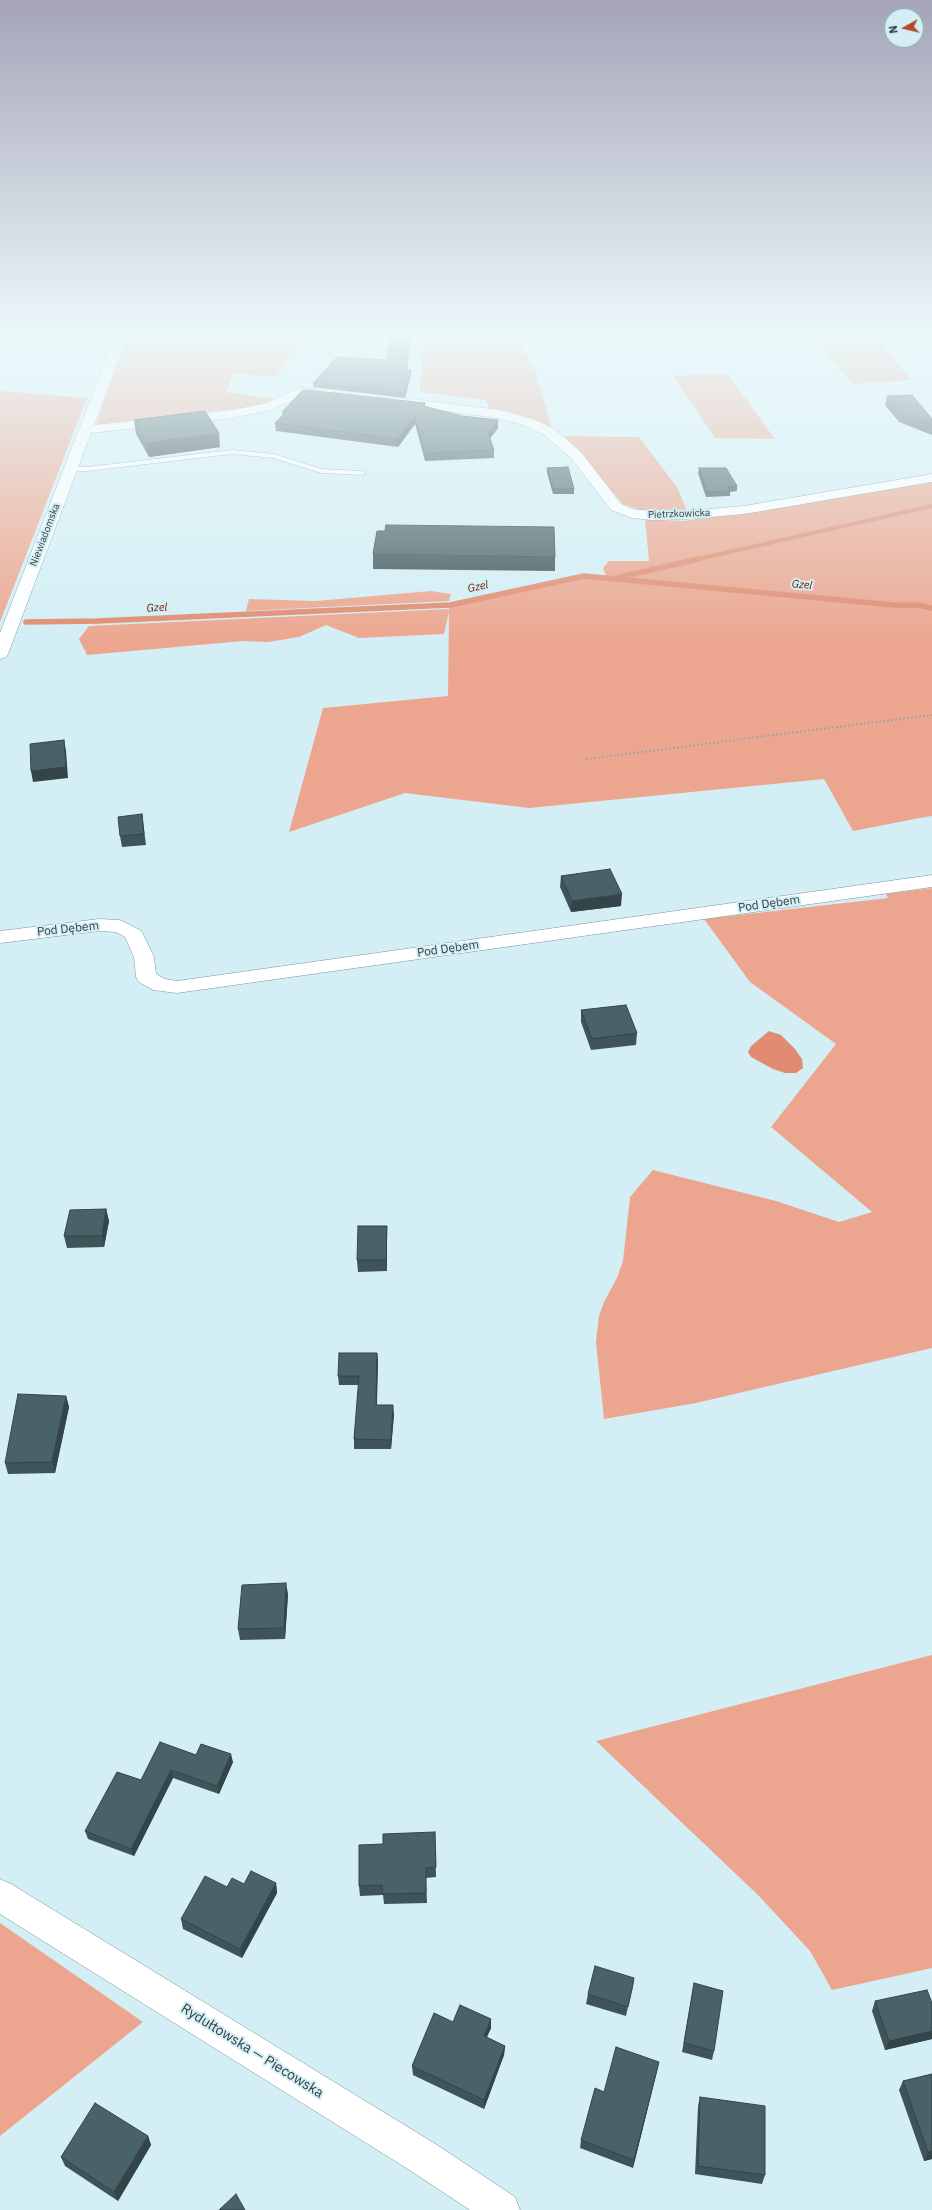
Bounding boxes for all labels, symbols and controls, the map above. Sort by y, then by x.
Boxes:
north arrow [884,8,924,48]
text: N [886,25,901,34]
street label: Niewiadomska [28,502,62,568]
street label: Pietrzkowicka [648,507,710,521]
water label: Gzel [467,578,489,596]
water label: Gzel [791,578,813,592]
water label: Gzel [146,601,168,615]
street label: Pod Dębem [737,893,801,915]
street label: Pod Dębem [36,919,100,939]
street label: Pod Dębem [416,938,480,960]
street label: Rydułtowska — Piecowska [178,2000,326,2102]

